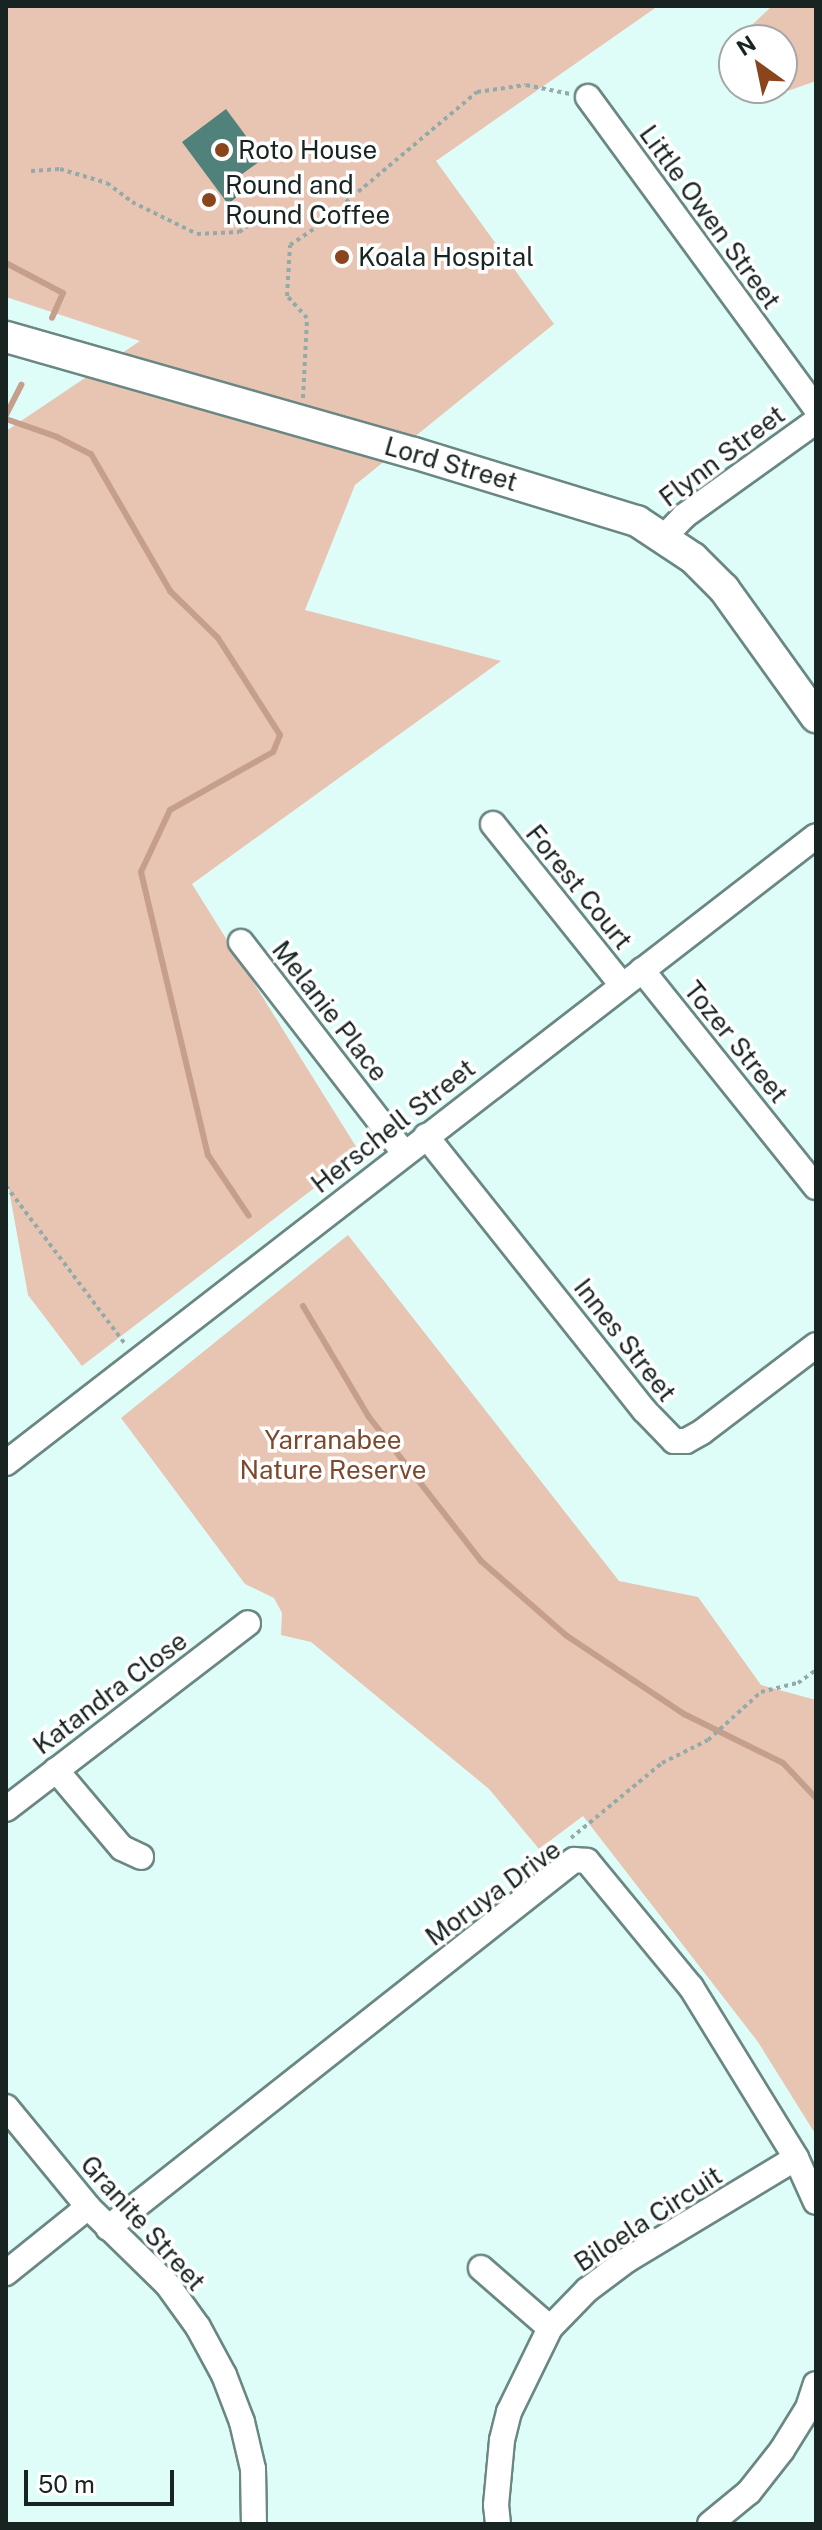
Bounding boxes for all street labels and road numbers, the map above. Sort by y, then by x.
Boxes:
street label: Little Owen Street [633,119,787,315]
street label: Flynn Street [653,399,791,513]
street label: Lord Street [381,430,521,498]
street label: Forest Court [519,818,639,956]
street label: Melanie Place [265,935,395,1087]
street label: Tozer Street [677,975,795,1109]
street label: Herschell Street [305,1052,481,1200]
street label: Innes Street [567,1272,683,1408]
street label: Katandra Close [27,1625,193,1761]
street label: Moruya Drive [419,1834,567,1952]
street label: Granite Street [74,2149,212,2297]
street label: Biloela Circuit [568,2160,728,2278]

